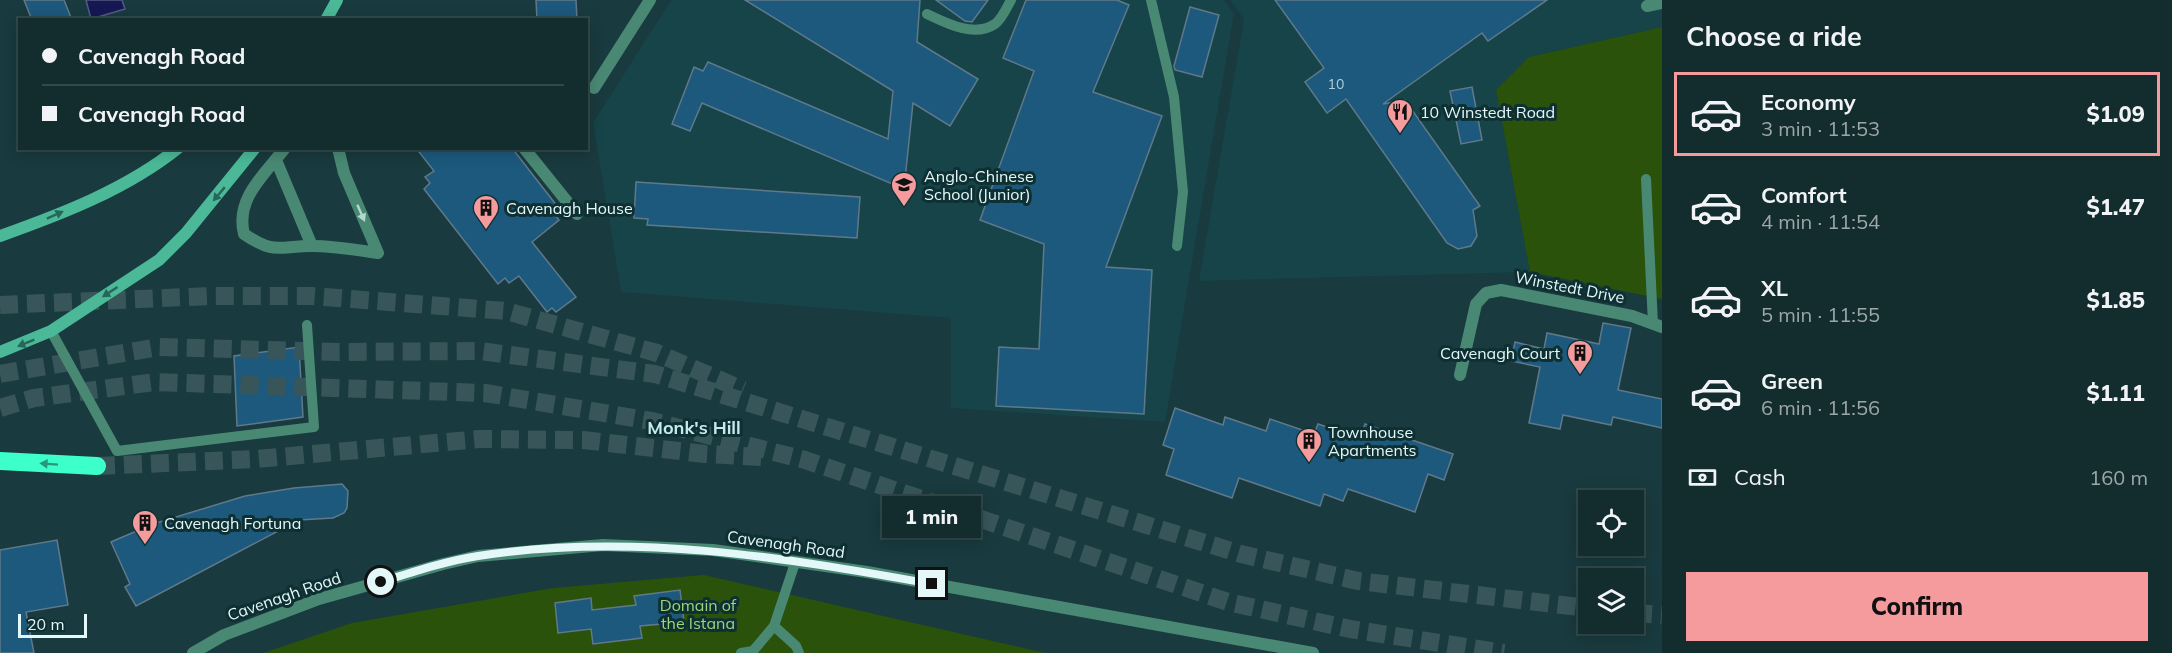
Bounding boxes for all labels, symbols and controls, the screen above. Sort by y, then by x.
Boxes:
text: Choose a ride [1686,19,1862,53]
text: Cavenagh Road [78,42,245,70]
house number: 10 [1328,75,1344,93]
icon: car [1689,87,1743,141]
text: Economy [1761,88,1856,116]
restaurant icon: 10 Winstedt Road [1385,97,1415,135]
text: Cavenagh Road [78,100,245,128]
text: $1.09 [2086,100,2145,128]
place label: 10 Winstedt Road [1420,102,1555,122]
text: 3 min · 11:53 [1761,116,1880,141]
place label: Anglo-Chinese School (Junior) [924,166,1034,204]
school or university icon: Anglo-Chinese School (Junior) [889,170,919,208]
icon: car [1689,180,1743,234]
text: Comfort [1761,181,1847,209]
one-way arrow [212,186,225,202]
building icon: Cavenagh House [471,193,501,231]
text: $1.47 [2086,193,2145,221]
place label: Cavenagh House [506,198,633,218]
one-way arrow [356,204,366,222]
text: 4 min · 11:54 [1761,209,1880,234]
one-way arrow [46,210,64,220]
street label: Winstedt Drive [1514,267,1626,307]
icon: car [1689,273,1743,327]
text: XL [1761,274,1788,302]
one-way arrow [103,286,119,298]
text: $1.85 [2086,286,2145,314]
text: 5 min · 11:55 [1761,302,1880,327]
building icon: Cavenagh Court [1565,338,1595,376]
one-way arrow [17,339,35,348]
place label: Cavenagh Court [1440,343,1560,363]
icon: car [1689,366,1743,420]
text: Green [1761,367,1823,395]
text: $1.11 [2086,379,2145,407]
text: 6 min · 11:56 [1761,395,1880,420]
district label: Monk's Hill [647,416,741,439]
place label: Townhouse Apartments [1328,422,1417,460]
building icon: Townhouse Apartments [1294,426,1324,464]
one-way arrow [39,460,58,469]
icon: cash [1686,461,1719,494]
text: Cash [1734,463,1786,491]
text: 160 m [2089,465,2148,490]
map controls [1578,490,1644,634]
button: locate [1578,490,1644,556]
callout: 1 min [882,497,982,539]
text: 1 min [905,504,958,529]
building icon: Cavenagh Fortuna [130,508,160,546]
place label: Cavenagh Fortuna [164,513,301,533]
street label: Cavenagh Road [726,526,846,562]
street label: Cavenagh Road [225,567,343,625]
route start [367,568,394,595]
button: layers [1578,568,1644,634]
route end [918,570,945,597]
button: Confirm [1686,572,2148,641]
park label: Domain of the Istana [660,595,737,633]
scale bar [18,611,87,638]
text: 20 m [27,614,64,634]

